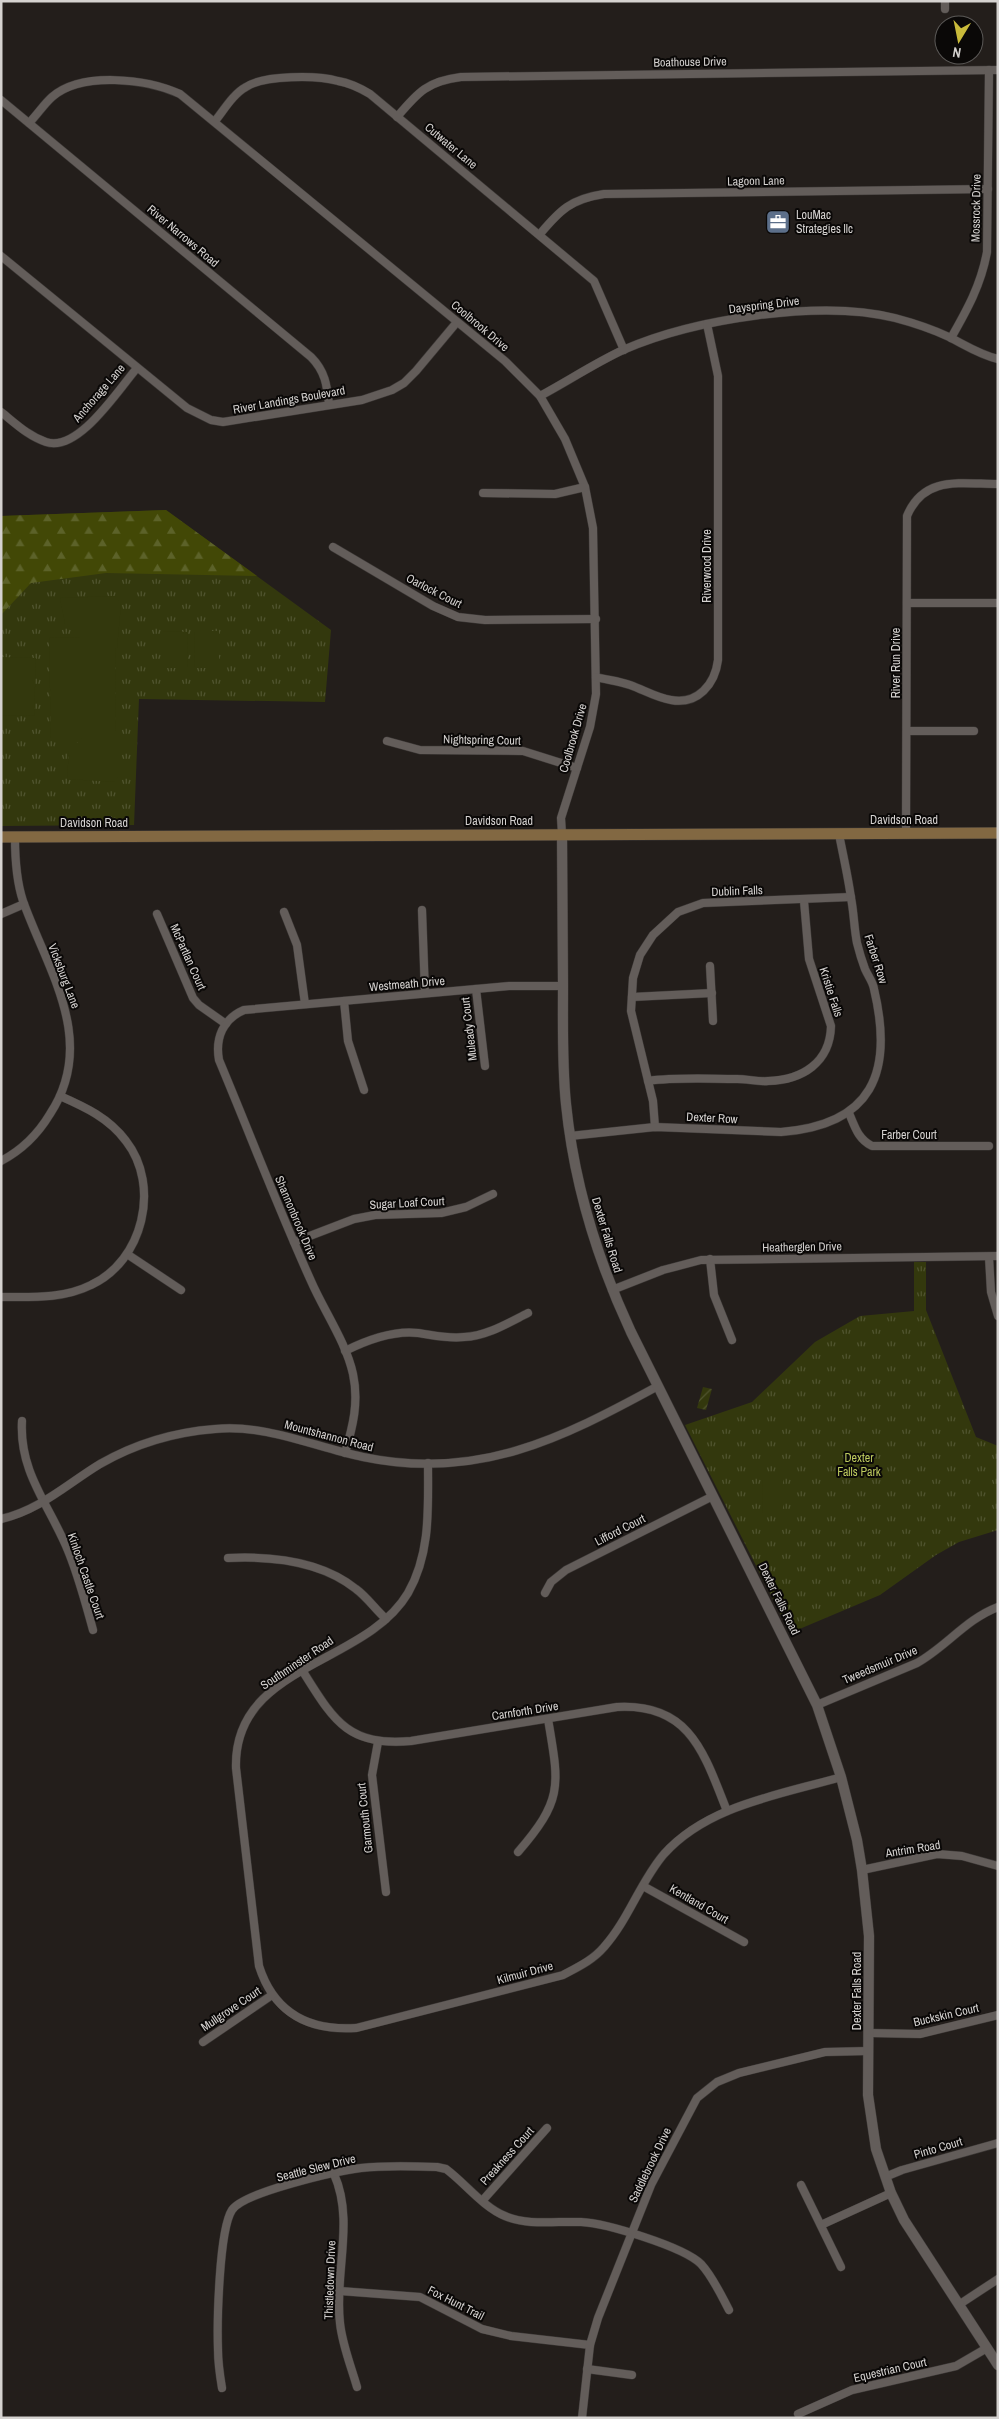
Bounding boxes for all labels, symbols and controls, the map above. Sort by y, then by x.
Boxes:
north arrow [934,15,984,65]
text: N [951,43,962,62]
street label: Boathouse Drive [653,53,727,71]
street label: Cutwater Lane [421,119,481,173]
street label: Lagoon Lane [727,172,785,190]
street label: Mossrock Drive [967,174,985,242]
street label: River Narrows Road [144,201,222,271]
place label: LouMac Strategies llc [796,207,853,237]
office icon: LouMac Strategies llc [765,209,791,235]
street label: Dayspring Drive [728,293,800,317]
street label: Coolbrook Drive [448,297,512,355]
street label: Anchorage Lane [69,360,129,426]
street label: River Landings Boulevard [232,382,346,418]
street label: Riverwood Drive [699,529,715,603]
street label: Oarlock Court [403,570,465,612]
street label: River Run Drive [888,628,904,698]
street label: Coolbrook Drive [556,702,590,774]
street label: Nightspring Court [443,731,521,749]
street label: Davidson Road [870,812,938,828]
street label: Davidson Road [465,813,533,829]
street label: Davidson Road [60,815,128,831]
street label: Dublin Falls [711,882,763,900]
street label: McPartlan Court [166,921,210,993]
street label: Farber Row [861,932,892,987]
street label: Vicksburg Lane [44,941,84,1011]
street label: Kristie Falls [815,965,847,1019]
street label: Westmeath Drive [369,973,445,995]
street label: Muleady Court [457,996,481,1062]
street label: Dexter Row [686,1109,739,1127]
street label: Farber Court [881,1127,937,1143]
street label: Shannonbrook Drive [271,1173,321,1263]
street label: Sugar Loaf Court [369,1193,445,1213]
street label: Dexter Falls Road [588,1195,626,1275]
street label: Heatherglen Drive [762,1238,842,1256]
street label: Mountshannon Road [283,1416,375,1456]
park label: Dexter Falls Park [837,1450,881,1480]
street label: Lifford Court [592,1510,648,1550]
street label: Kinloch Castle Court [64,1531,108,1622]
street label: Dexter Falls Road [755,1560,803,1638]
street label: Southminster Road [257,1633,337,1693]
street label: Tweedsmuir Drive [840,1642,920,1688]
street label: Carnforth Drive [491,1698,559,1724]
street label: Garmouth Court [353,1782,377,1854]
street label: Antrim Road [883,1837,942,1861]
street label: Kentland Court [667,1881,732,1927]
street label: Dexter Falls Road [849,1952,865,2030]
street label: Kilmuir Drive [495,1958,555,1988]
street label: Mullgrove Court [198,1983,264,2035]
street label: Buckskin Court [912,2000,981,2030]
street label: Preakness Court [477,2123,538,2189]
street label: Saddlebrook Drive [625,2125,675,2205]
street label: Pinto Court [912,2133,964,2163]
street label: Seattle Slew Drive [275,2150,357,2186]
street label: Thistledown Drive [321,2240,339,2320]
street label: Fox Hunt Trail [425,2282,487,2324]
street label: Equestrian Court [852,2354,928,2386]

